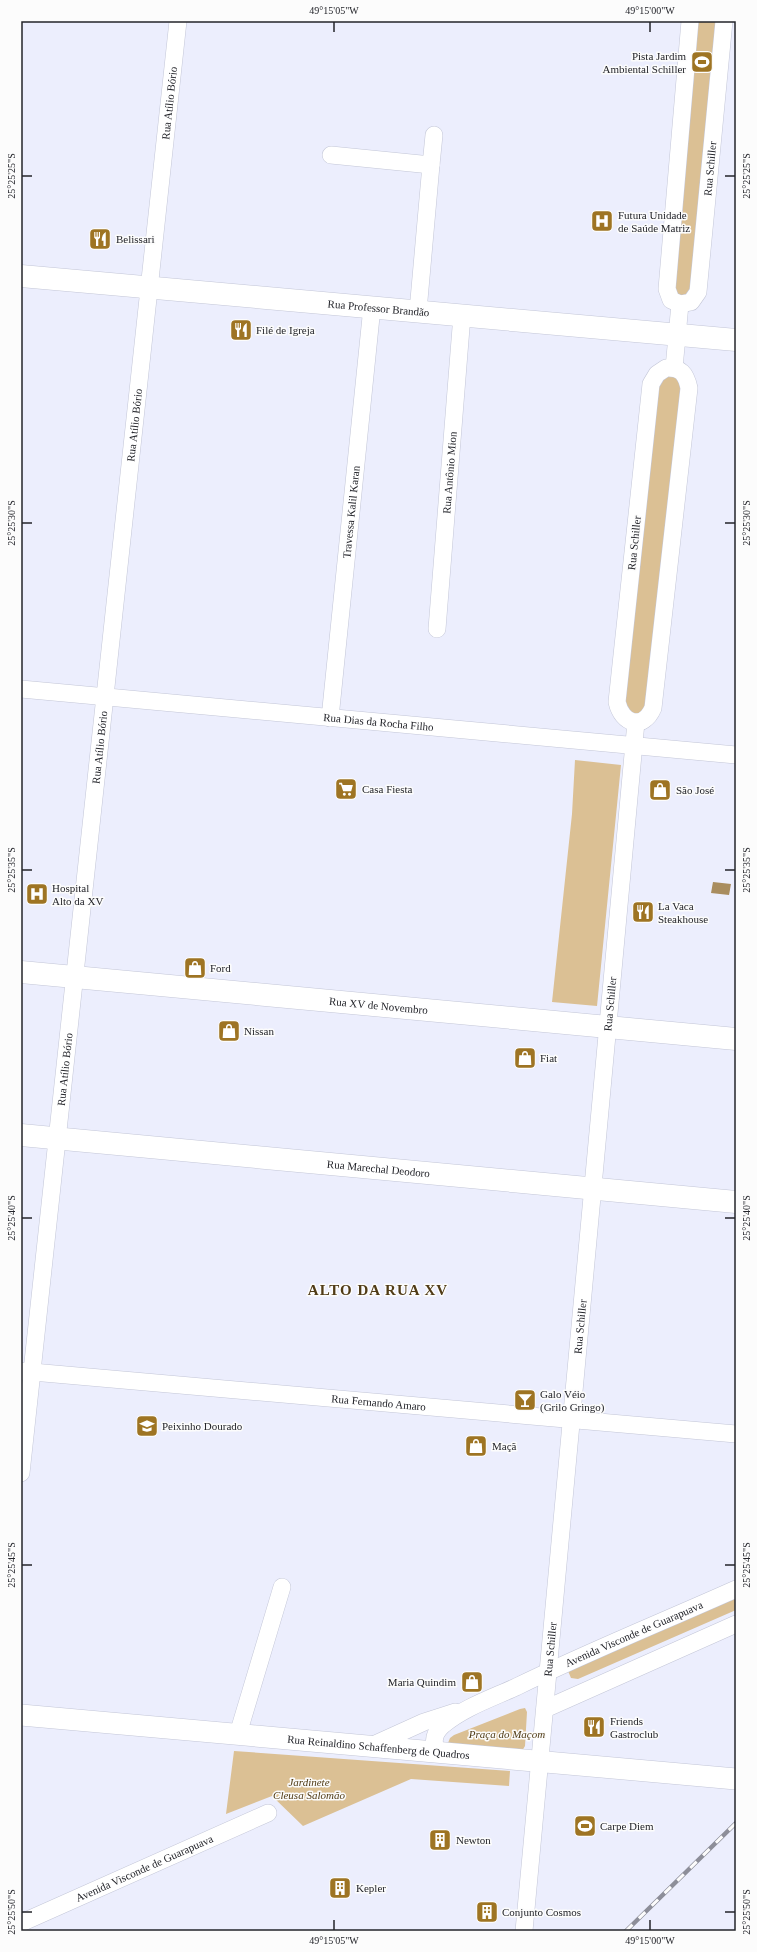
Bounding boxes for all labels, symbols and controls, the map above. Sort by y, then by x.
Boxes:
text: 49°15'05"W [309,5,359,16]
text: 49°15'00"W [625,5,675,16]
sports icon: Pista Jardim Ambiental Schiller [689,49,715,75]
place label: Pista Jardim Ambiental Schiller [603,50,686,75]
street label: Rua Atílio Bório [159,65,179,140]
street label: Rua Schiller [701,140,718,196]
text: 25°25'25"S [6,153,17,199]
text: 25°25'25"S [741,153,752,199]
hospital icon: Futura Unidade de Saúde Matriz [589,208,615,234]
place label: Futura Unidade de Saúde Matriz [618,209,690,234]
restaurant icon: Belissari [87,226,113,252]
place label: Belissari [116,233,155,245]
street label: Rua Professor Brandão [327,297,430,319]
restaurant icon: Filé de Igreja [228,317,254,343]
place label: Filé de Igreja [256,324,315,336]
street label: Rua Atílio Bório [124,387,144,462]
street label: Rua Antônio Mion [440,430,459,514]
street label: Travessa Kalil Karan [340,465,362,559]
text: 25°25'30"S [6,500,17,546]
text: 25°25'30"S [741,500,752,546]
street label: Rua Schiller [625,515,643,571]
street label: Rua Atílio Bório [90,710,109,784]
street label: Rua Dias da Rocha Filho [323,711,435,733]
supermarket icon: Casa Fiesta [333,776,359,802]
shop icon: São José [647,777,673,803]
place label: Casa Fiesta [362,783,413,795]
place label: São José [676,784,714,796]
text: 25°25'35"S [6,847,17,893]
text: 25°25'35"S [741,847,752,893]
hospital icon: Hospital Alto da XV [24,881,50,907]
place label: Hospital Alto da XV [52,882,103,907]
restaurant icon: La Vaca Steakhouse [630,899,656,925]
place label: La Vaca Steakhouse [658,900,708,925]
shop icon: Ford [182,955,208,981]
place label: Ford [210,962,231,974]
street label: Rua Schiller [601,976,618,1032]
street label: Rua XV de Novembro [329,995,429,1016]
shop icon: Nissan [216,1018,242,1044]
place label: Nissan [244,1025,274,1037]
street label: Rua Atílio Bório [55,1032,75,1106]
shop icon: Fiat [512,1045,538,1071]
place label: Fiat [540,1052,557,1064]
street label: Rua Marechal Deodoro [326,1158,431,1179]
text: 25°25'40"S [6,1195,17,1241]
text: 25°25'40"S [741,1195,752,1241]
district label: ALTO DA RUA XV [308,1282,448,1298]
street label: Rua Schiller [571,1298,589,1354]
bar icon: Galo Véio (Grilo Gringo) [512,1387,538,1413]
place label: Galo Véio (Grilo Gringo) [540,1388,605,1414]
street label: Rua Fernando Amaro [331,1392,427,1413]
school or university icon: Peixinho Dourado [134,1413,160,1439]
place label: Peixinho Dourado [162,1420,243,1432]
shop icon: Maçã [463,1433,489,1459]
place label: Maçã [492,1440,517,1452]
text: 25°25'45"S [6,1542,17,1588]
text: 25°25'45"S [741,1542,752,1588]
street label: Avenida Visconde de Guarapuava [563,1598,705,1669]
street label: Rua Schiller [542,1621,559,1677]
shop icon: Maria Quindim [459,1669,485,1695]
place label: Maria Quindim [388,1676,456,1688]
restaurant icon: Friends Gastroclub [581,1714,607,1740]
place label: Friends Gastroclub [610,1715,659,1740]
park label: Praça do Maçom [468,1728,545,1740]
street label: Rua Reinaldino Schaffenberg de Quadros [287,1733,470,1761]
park label: Jardinete Cleusa Salomão [273,1776,345,1801]
sports icon: Carpe Diem [572,1813,598,1839]
place label: Carpe Diem [600,1820,654,1832]
building icon: Newton [427,1827,453,1853]
street label: Avenida Visconde de Guarapuava [74,1832,215,1904]
place label: Newton [456,1834,491,1846]
building icon: Kepler [327,1875,353,1901]
place label: Kepler [356,1882,386,1894]
text: 25°25'50"S [6,1889,17,1935]
text: 25°25'50"S [741,1889,752,1935]
building icon: Conjunto Cosmos [474,1899,500,1925]
place label: Conjunto Cosmos [502,1906,581,1918]
text: 49°15'05"W [309,1935,359,1946]
text: 49°15'00"W [625,1935,675,1946]

